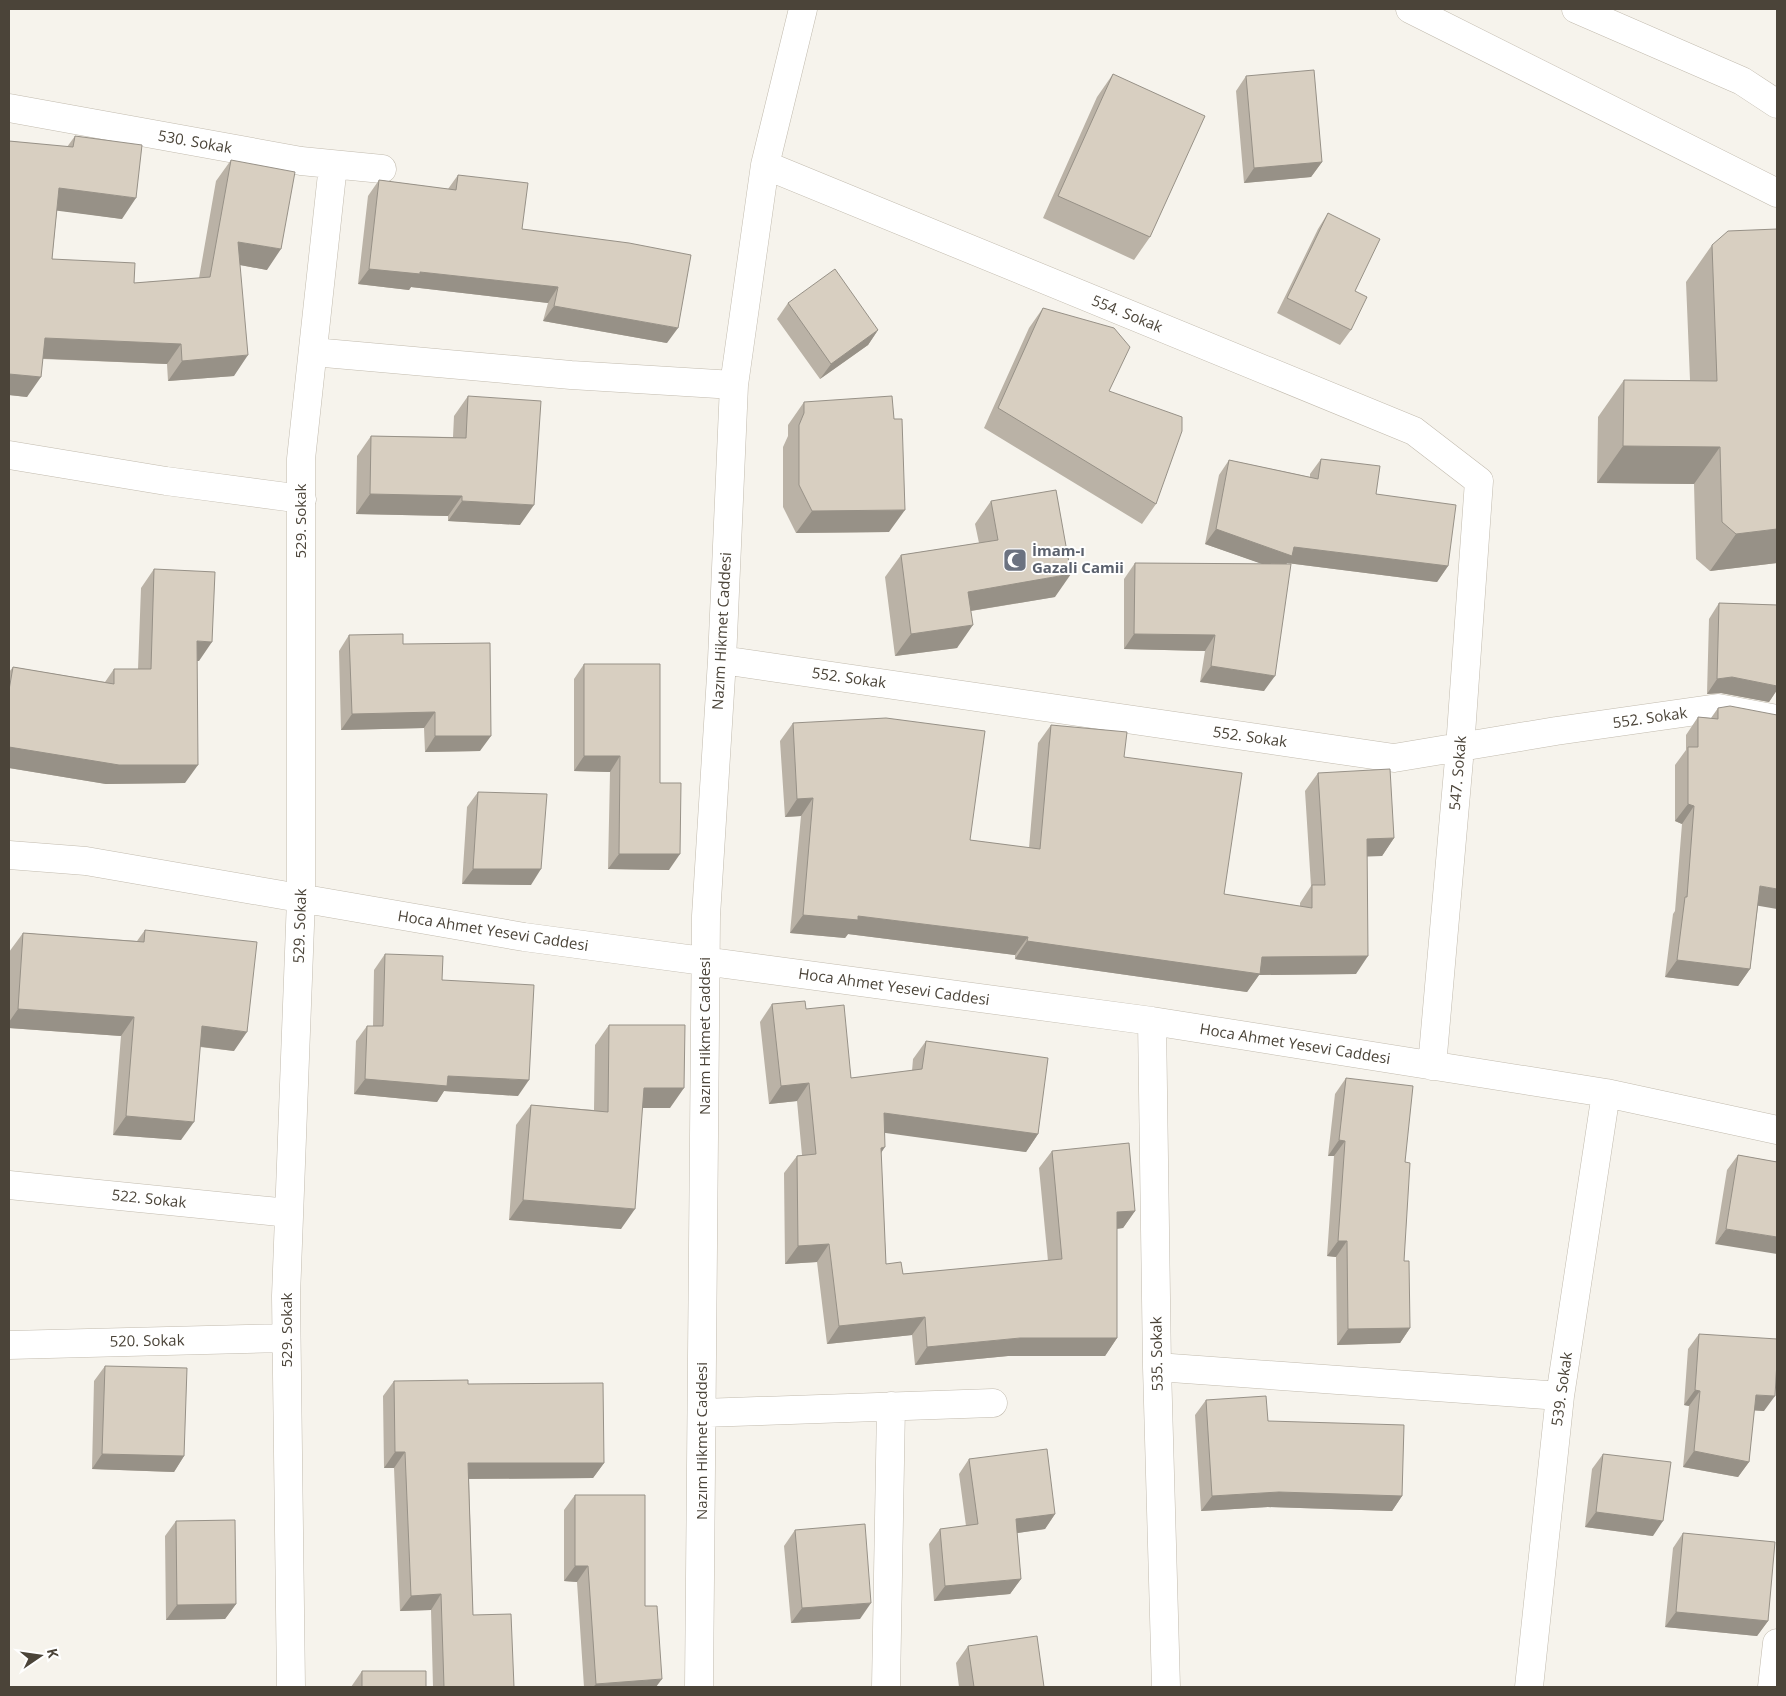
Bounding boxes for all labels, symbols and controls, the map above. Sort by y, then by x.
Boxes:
street label: 530. Sokak [157,125,234,157]
street label: 554. Sokak [1089,290,1166,336]
street label: 529. Sokak [290,483,310,558]
place label: İmam-ı Gazali Camii [1032,540,1124,577]
mosque icon: İmam-ı Gazali Camii [1002,547,1028,573]
street label: Nazım Hikmet Caddesi [707,552,735,710]
street label: 552. Sokak [811,662,888,692]
street label: 552. Sokak [1611,702,1688,732]
street label: 552. Sokak [1212,721,1289,751]
street label: 547. Sokak [1444,735,1470,811]
street label: 529. Sokak [288,888,310,964]
street label: Hoca Ahmet Yesevi Caddesi [396,905,590,955]
street label: Nazım Hikmet Caddesi [694,957,714,1115]
street label: Hoca Ahmet Yesevi Caddesi [797,963,991,1009]
street label: Hoca Ahmet Yesevi Caddesi [1198,1018,1392,1068]
street label: 522. Sokak [111,1184,188,1212]
street label: 529. Sokak [276,1292,296,1367]
street label: 535. Sokak [1145,1316,1167,1392]
street label: 520. Sokak [109,1329,185,1351]
street label: 539. Sokak [1546,1350,1576,1427]
street label: Nazım Hikmet Caddesi [691,1362,711,1520]
north arrow [15,1631,65,1681]
text: K [43,1646,64,1660]

